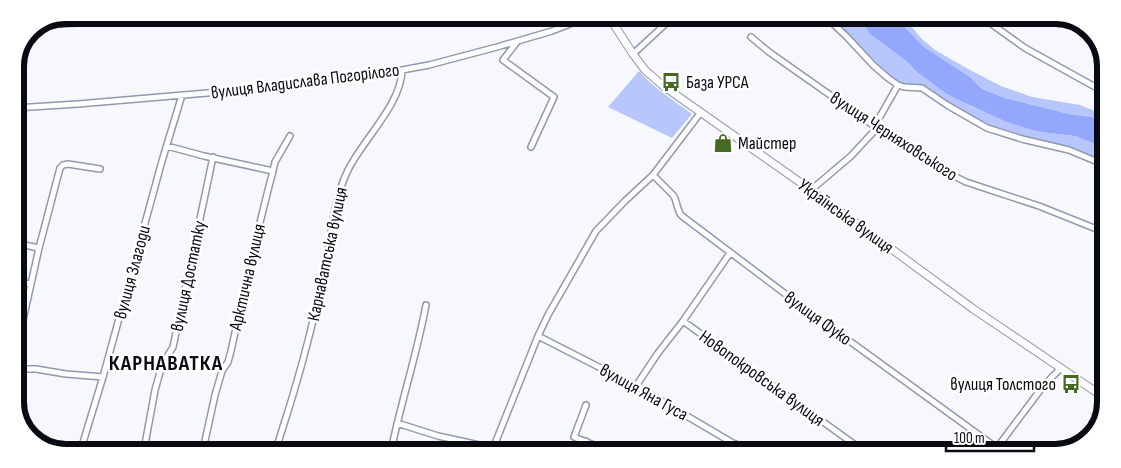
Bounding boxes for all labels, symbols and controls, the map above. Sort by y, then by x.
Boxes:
street label: вулиця Владислава Погорілого [210,60,400,103]
bus stop icon: База УРСА [660,71,682,93]
place label: База УРСА [686,72,749,93]
street label: вулиця Черняховського [826,87,961,185]
shop icon: Майстер [712,132,734,154]
place label: Майстер [738,133,796,154]
street label: Українська вулиця [794,175,898,258]
street label: Карнаватська вулиця [303,185,352,323]
street label: вулиця Достатку [167,219,210,333]
street label: Арктична вулиця [225,222,270,333]
street label: вулиця Злагоди [110,223,155,321]
street label: вулиця Фуко [780,287,855,350]
street label: Новопокровська вулиця [695,326,828,431]
district label: КАРНАВАТКА [109,350,223,377]
street label: вулиця Яна Гуса [596,360,692,425]
bus stop icon: вулиця Толстого [1060,373,1082,395]
place label: вулиця Толстого [950,374,1056,395]
scale bar [946,420,1034,452]
text: 100 m [954,429,985,448]

